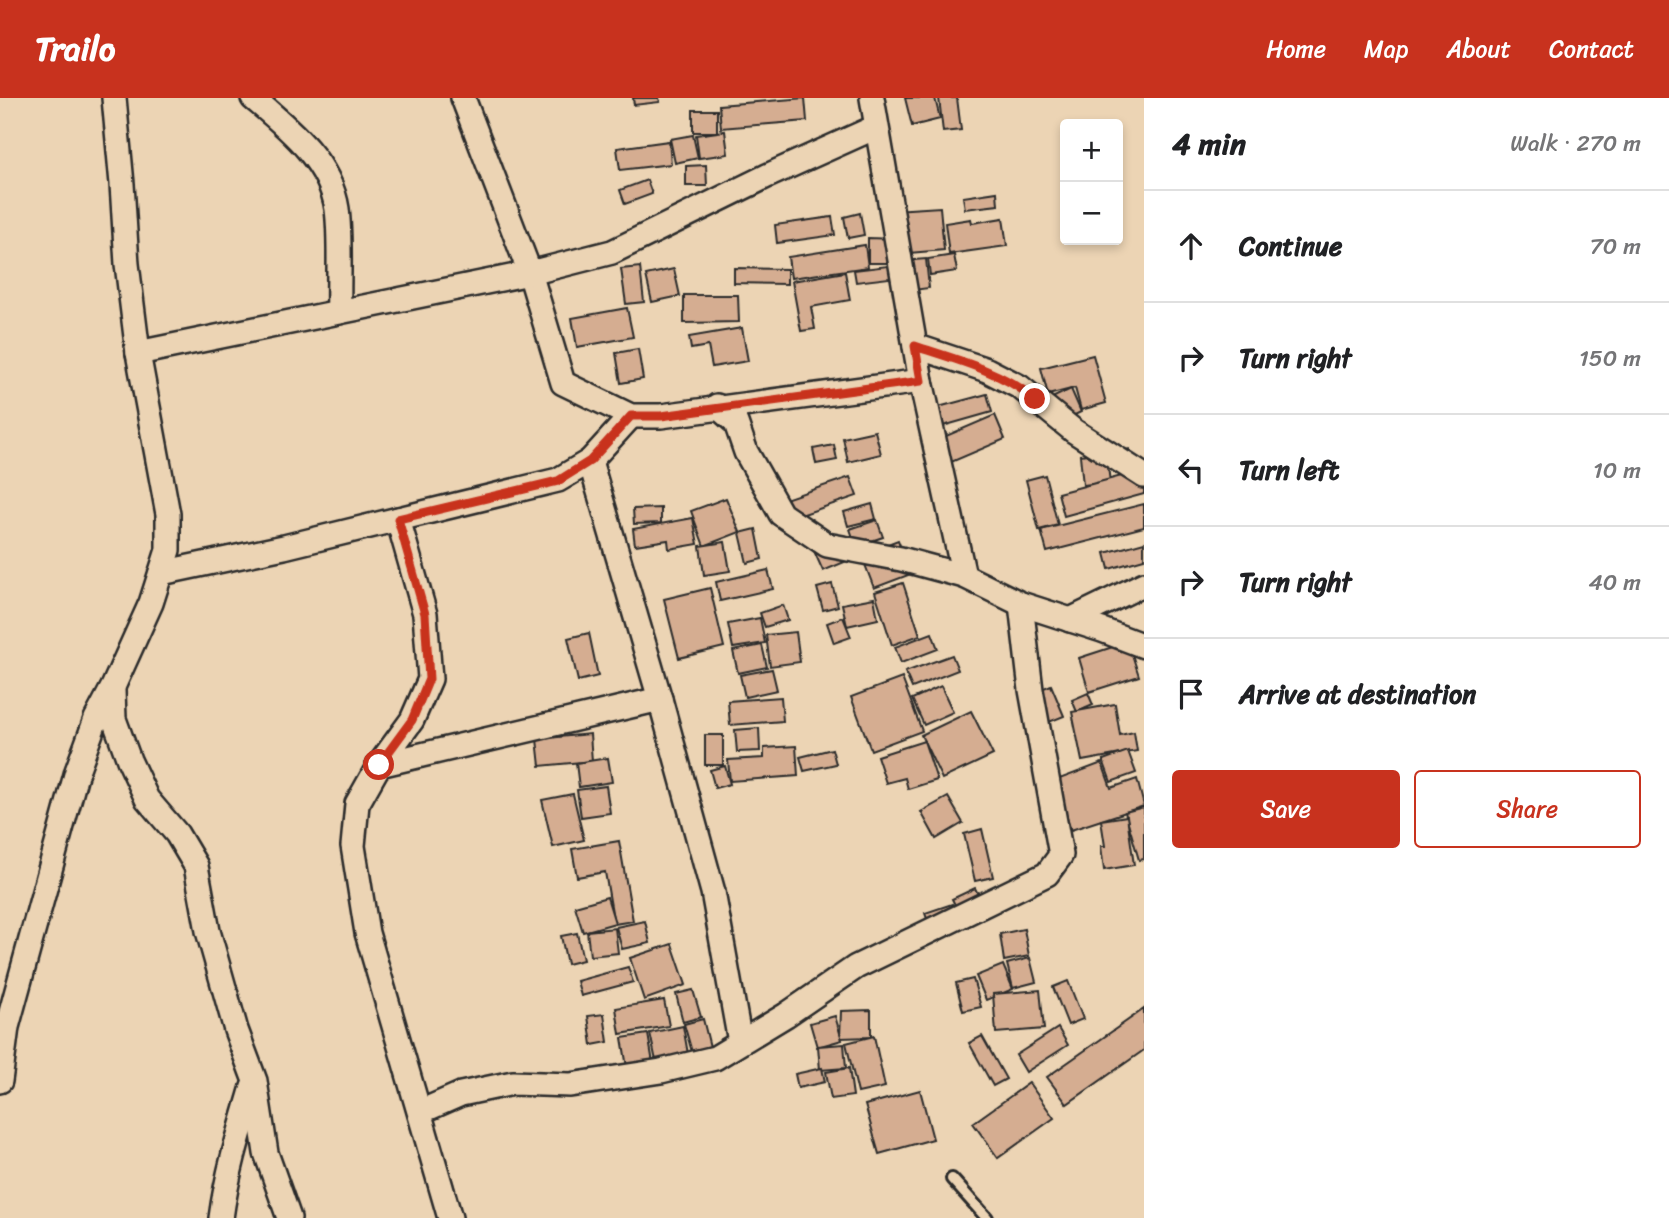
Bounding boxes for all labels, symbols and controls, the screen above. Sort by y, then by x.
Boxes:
text: Trailo [35,20,115,78]
text: Home [1266,28,1326,70]
text: Map [1364,28,1408,70]
text: About [1446,28,1511,70]
text: Contact [1549,28,1634,70]
text: 4 min [1172,117,1246,171]
map controls [1060,119,1123,245]
button: + [1060,119,1123,182]
text: Walk · 270 m [1510,123,1641,164]
button: − [1060,182,1123,245]
text: Continue [1239,223,1342,269]
text: 70 m [1590,226,1641,267]
icon: ahead [1172,227,1210,265]
text: Turn right [1239,335,1352,381]
text: 150 m [1579,338,1641,379]
icon: right [1172,339,1210,377]
route end [1019,383,1050,414]
text: Turn left [1239,447,1339,493]
text: 10 m [1593,450,1641,491]
icon: left [1172,451,1210,489]
text: Turn right [1239,559,1352,605]
text: 40 m [1588,562,1641,603]
icon: right [1172,563,1210,601]
text: Arrive at destination [1239,671,1476,717]
icon: arrive [1172,675,1210,713]
route start [363,749,394,780]
button: Save [1172,770,1400,848]
button: Share [1414,770,1641,848]

